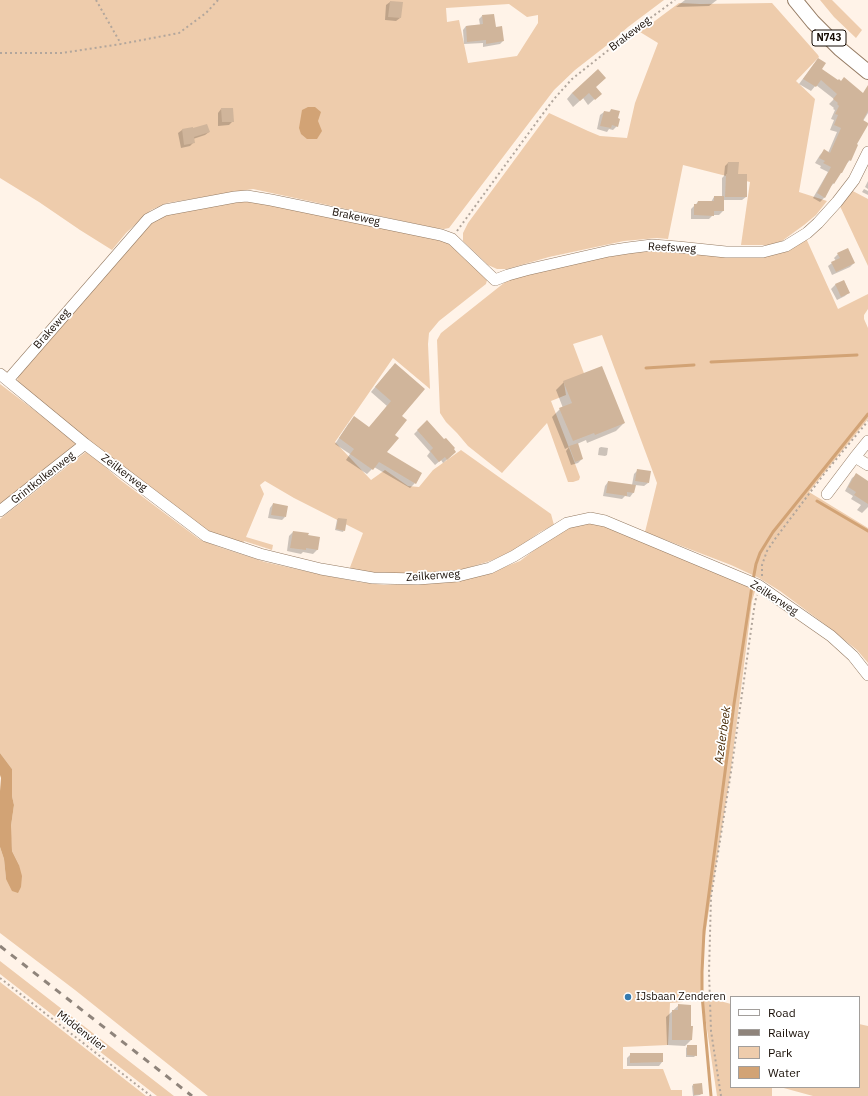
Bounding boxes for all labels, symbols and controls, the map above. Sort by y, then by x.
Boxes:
street label: Brakeweg [607,14,653,54]
road number: N743 [812,30,846,46]
street label: Brakeweg [331,205,381,229]
street label: Reefsweg [648,240,696,256]
street label: Brakeweg [31,306,73,352]
street label: Grintkolkenweg [8,449,78,507]
street label: Zeilkerweg [98,451,150,495]
street label: Zeilkerweg [406,568,460,584]
street label: Zeilkerweg [748,578,800,618]
water label: Azelerbeek [712,705,734,765]
place label: IJsbaan Zenderen [636,990,726,1004]
marker: IJsbaan Zenderen [623,992,633,1002]
legend [730,996,860,1088]
text: Road [768,1005,796,1020]
street label: Middenvlier [54,1008,108,1054]
text: Railway [768,1025,810,1040]
text: Park [768,1045,792,1060]
text: Water [768,1065,800,1080]

